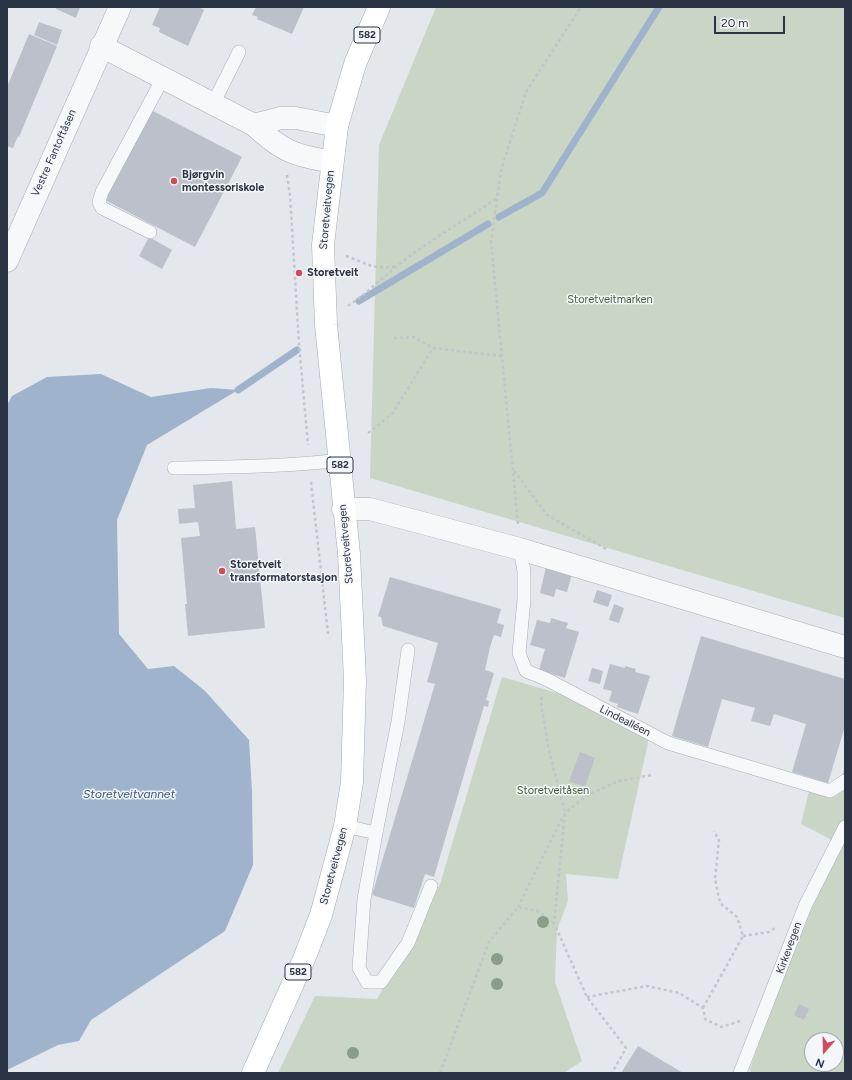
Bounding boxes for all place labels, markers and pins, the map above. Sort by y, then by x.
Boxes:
place label: Bjørgvin montessoriskole [182,168,264,194]
marker: Bjørgvin montessoriskole [169,176,179,186]
place label: Storetveit [307,266,358,280]
marker: Storetveit [294,268,304,278]
place label: Storetveit transformatorstasjon [230,558,337,584]
marker: Storetveit transformatorstasjon [217,566,227,576]

